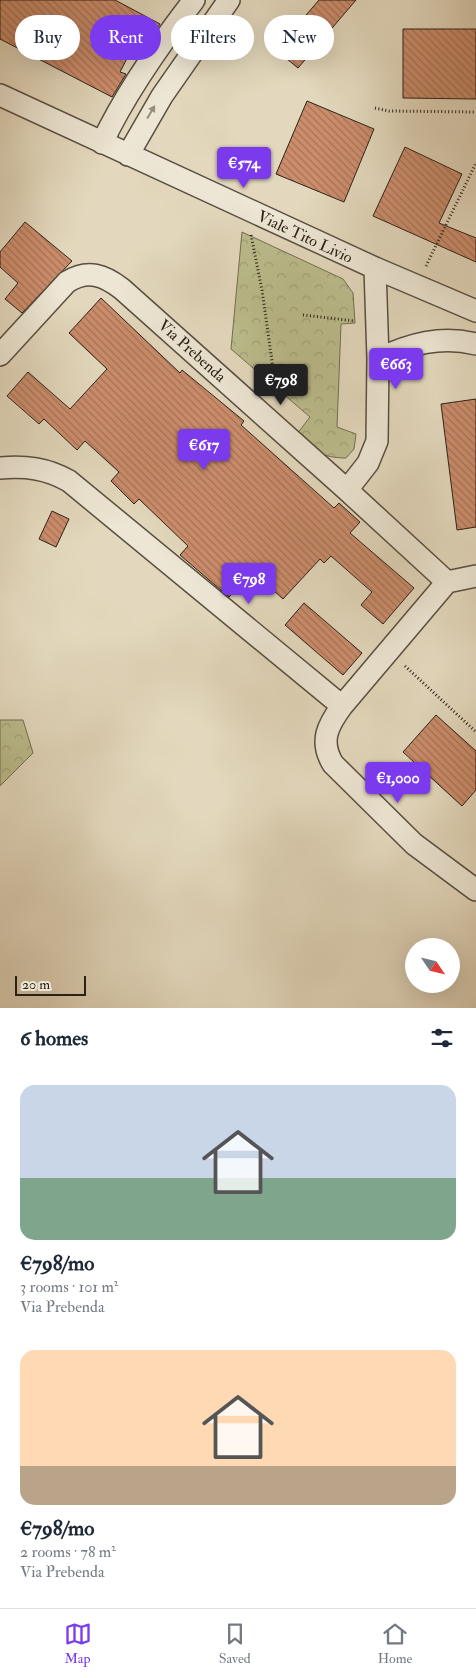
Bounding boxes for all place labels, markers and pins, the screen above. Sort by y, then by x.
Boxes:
pin: €574 [214,146,274,189]
pin: €663 [366,348,426,390]
pin: €798 [251,364,311,406]
pin: €617 [174,428,234,471]
pin: €798 [219,562,279,605]
pin: €1,000 [357,762,439,804]

